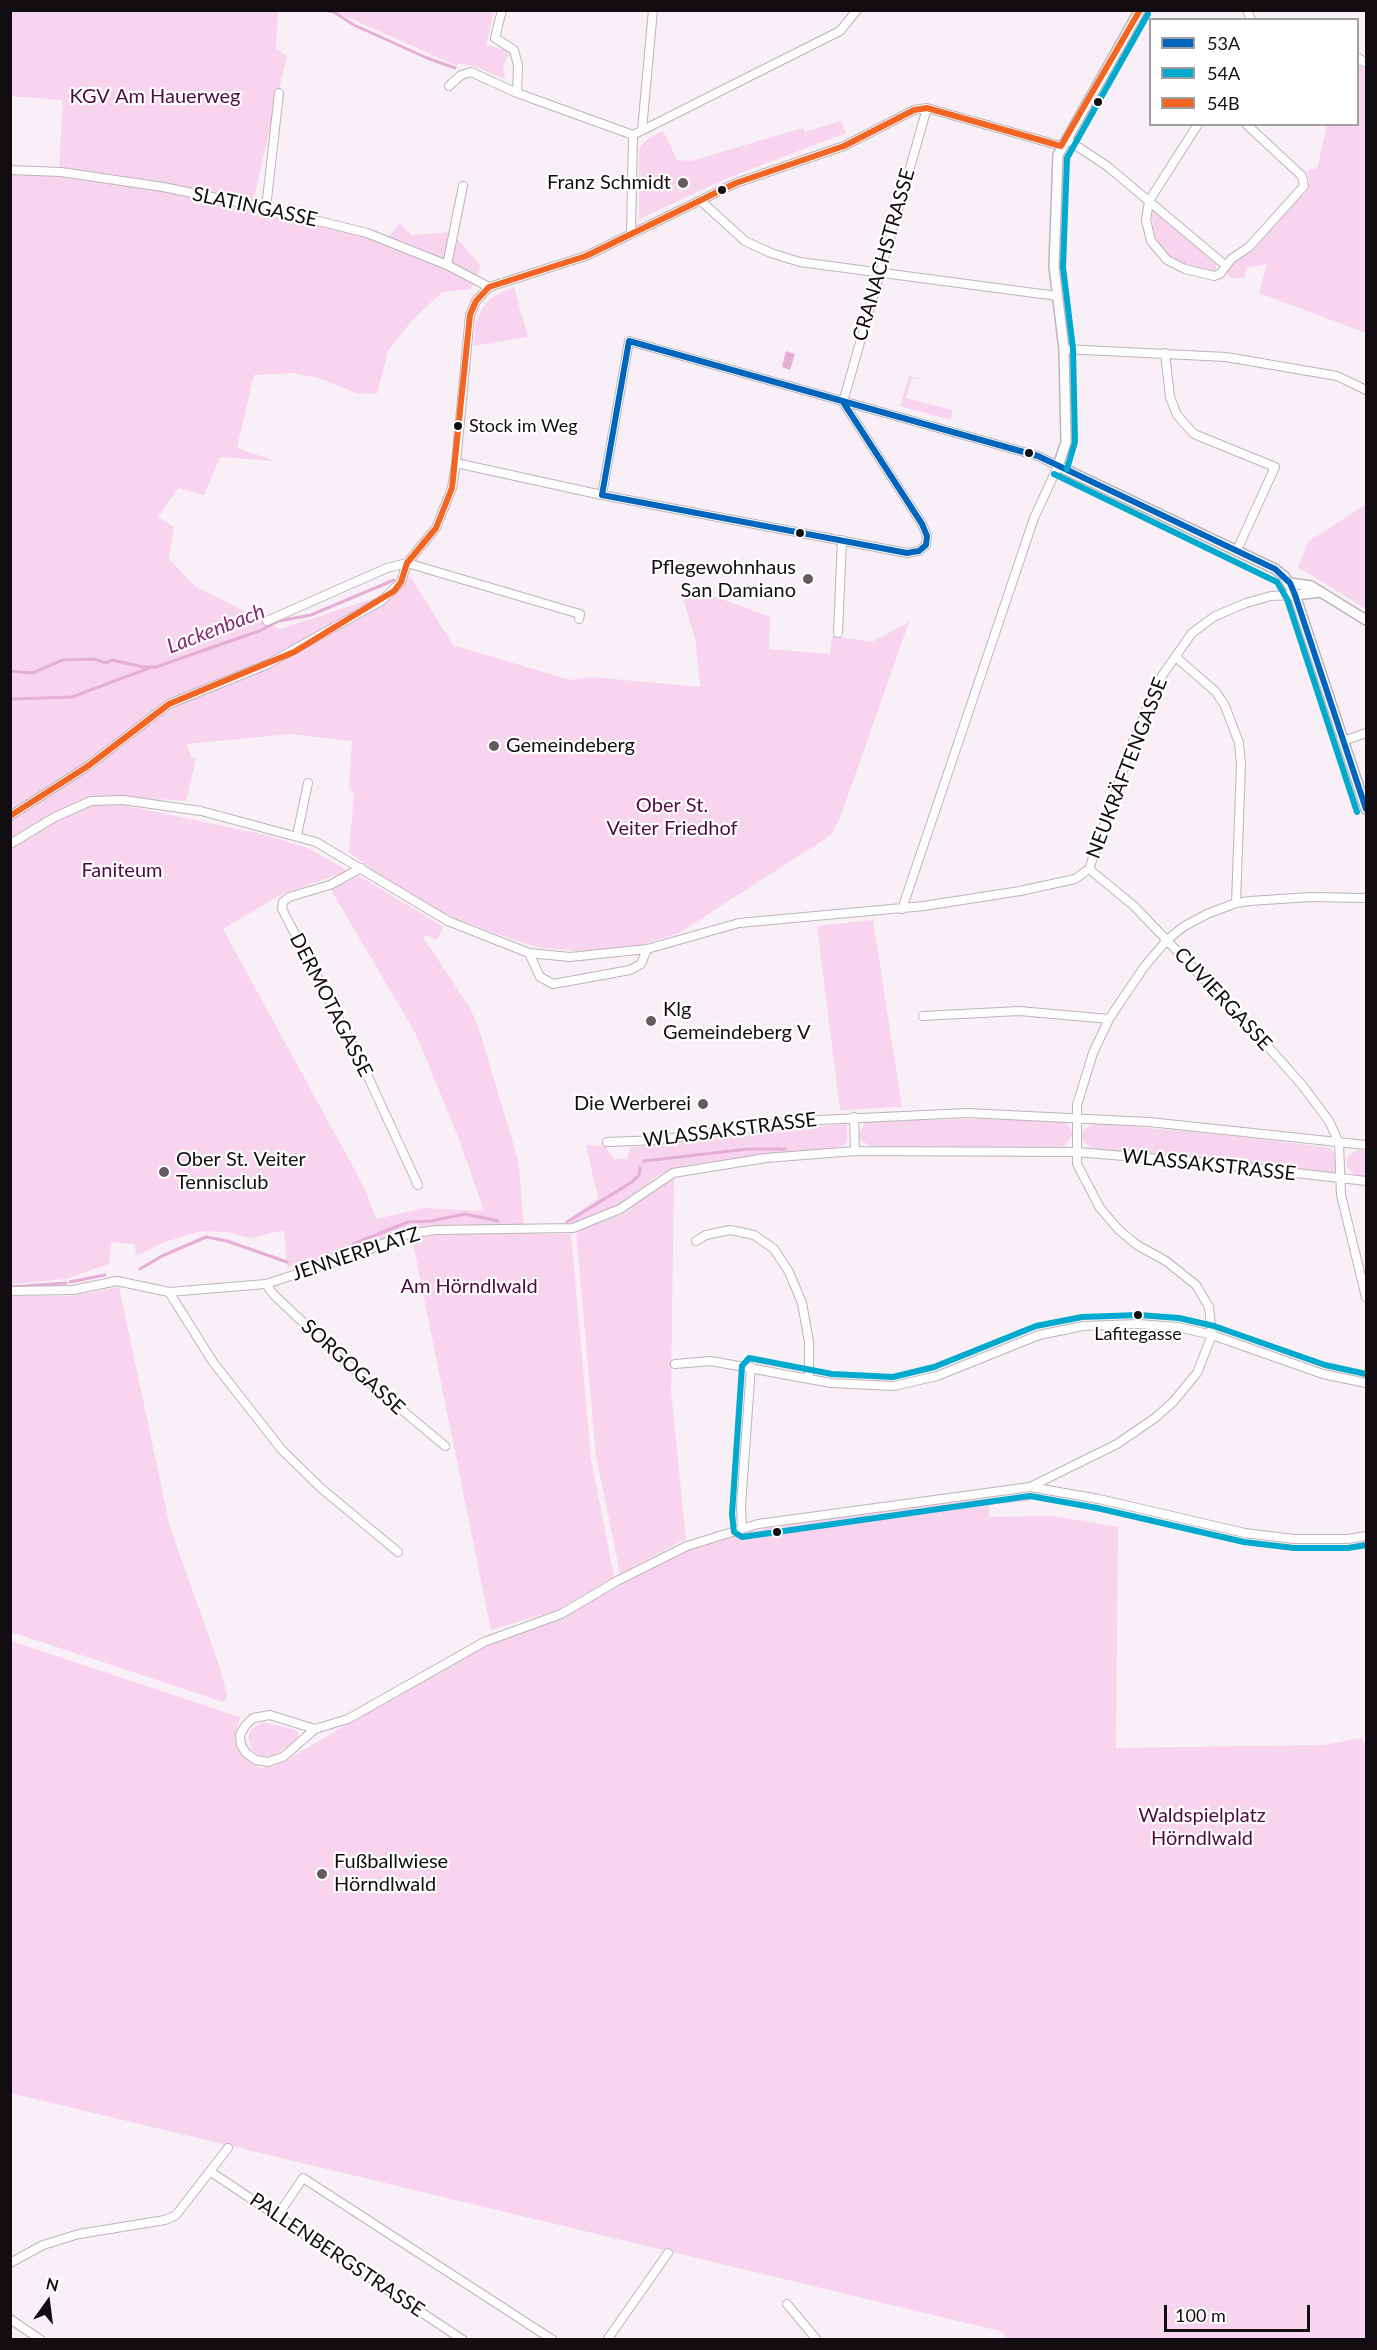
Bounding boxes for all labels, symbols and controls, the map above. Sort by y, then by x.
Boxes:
legend [1149,18,1359,126]
text: 53A [1207,32,1240,54]
text: 54A [1207,62,1240,84]
park label: KGV Am Hauerweg [70,85,240,109]
text: 54B [1207,92,1240,114]
unlabelled marker [1092,96,1104,108]
street label: CRANACHSTRASSE [848,166,920,344]
place label: Franz Schmidt [547,171,671,195]
marker: Franz Schmidt [676,176,690,190]
street label: SLATINGASSE [190,182,320,232]
unlabelled marker [716,184,728,196]
place label: Stock im Weg [469,415,578,437]
marker: Stock im Weg [452,420,464,432]
unlabelled marker [1023,447,1035,459]
unlabelled marker [794,527,806,539]
place label: Pflegewohnhaus San Damiano [651,556,796,603]
marker: Pflegewohnhaus San Damiano [801,572,815,586]
water label: Lackenbach [163,599,269,659]
street label: NEUKRÄFTENGASSE [1081,674,1173,862]
place label: Gemeindeberg [506,734,635,758]
marker: Gemeindeberg [487,739,501,753]
park label: Ober St. Veiter Friedhof [606,794,738,841]
park label: Faniteum [81,859,163,883]
street label: DERMOTAGASSE [284,929,378,1081]
street label: CUVIERGASSE [1169,942,1277,1056]
place label: Klg Gemeindeberg V [663,998,811,1045]
marker: Klg Gemeindeberg V [644,1014,658,1028]
place label: Die Werberei [574,1092,691,1116]
marker: Die Werberei [696,1097,710,1111]
street label: WLASSAKSTRASSE [642,1107,818,1153]
street label: WLASSAKSTRASSE [1121,1144,1297,1186]
place label: Ober St. Veiter Tennisclub [176,1148,306,1195]
marker: Ober St. Veiter Tennisclub [157,1165,171,1179]
street label: JENNERPLATZ [289,1222,423,1286]
park label: Am Hörndlwald [400,1275,538,1299]
marker: Lafitegasse [1132,1309,1144,1321]
street label: SORGOGASSE [296,1314,410,1420]
place label: Lafitegasse [1094,1323,1182,1345]
unlabelled marker [771,1526,783,1538]
park label: Waldspielplatz Hörndlwald [1138,1804,1266,1851]
place label: Fußballwiese Hörndlwald [334,1850,448,1897]
marker: Fußballwiese Hörndlwald [315,1867,329,1881]
street label: PALLENBERGSTRASSE [245,2188,429,2322]
north arrow [18,2272,78,2332]
text: N [44,2273,61,2295]
scale bar [1167,2293,1312,2331]
text: 100 m [1175,2304,1226,2326]

